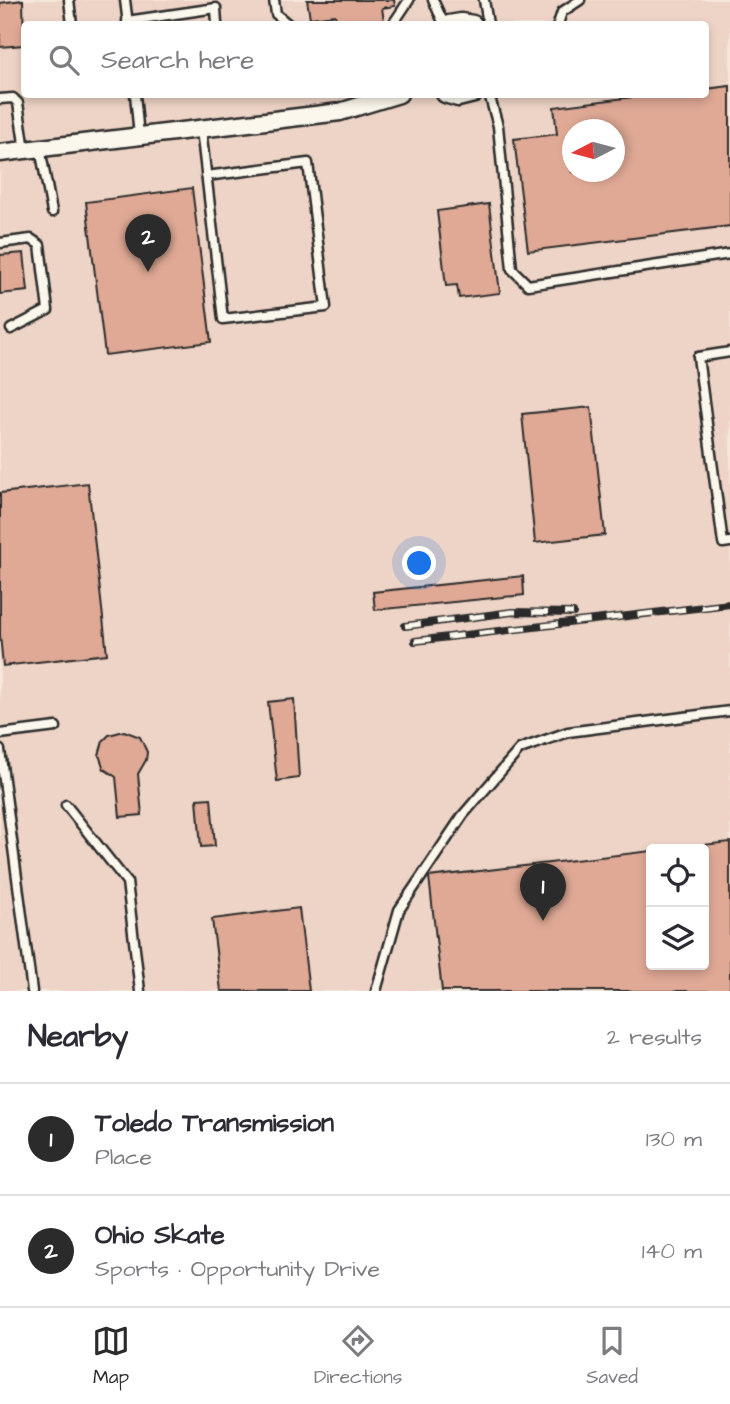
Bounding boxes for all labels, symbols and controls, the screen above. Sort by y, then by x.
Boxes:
search box [21,21,709,98]
icon: search [45,41,83,79]
text: Search here [101,42,254,78]
north arrow [562,119,625,182]
pin: 2 [125,214,171,272]
your location [402,546,436,580]
map controls [646,844,709,970]
button: locate [646,844,709,907]
pin: 1 [520,863,566,921]
button: layers [646,907,709,970]
text: Nearby [28,1016,128,1058]
text: 2 results [607,1021,702,1053]
text: Toledo Transmission [95,1105,334,1141]
text: 1 [50,1123,52,1155]
text: 130 m [646,1123,702,1155]
text: Place [95,1141,152,1173]
text: Ohio Skate [95,1217,225,1253]
text: 2 [44,1235,58,1267]
text: 140 m [642,1235,702,1267]
text: Sports · Opportunity Drive [95,1253,380,1285]
tab: Map [92,1322,130,1391]
tab: Directions [314,1322,402,1391]
tab: Saved [586,1322,638,1391]

